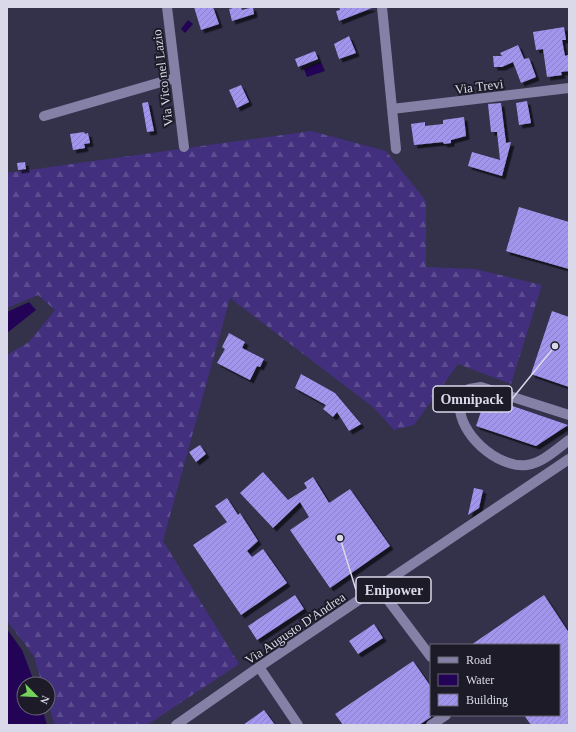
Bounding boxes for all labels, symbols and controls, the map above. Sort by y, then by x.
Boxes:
street label: Via Vico nel Lazio [149,29,176,127]
street label: Via Trevi [454,76,505,97]
callout: Omnipack [433,386,512,412]
text: Omnipack [440,392,504,407]
callout: Enipower [356,577,431,603]
text: Enipower [365,583,423,598]
street label: Via Augusto D'Andrea [242,589,348,668]
legend [430,644,560,716]
text: Road [466,653,491,667]
text: Water [466,673,494,687]
north arrow [16,676,56,716]
text: Building [466,693,508,707]
text: N [38,694,52,706]

